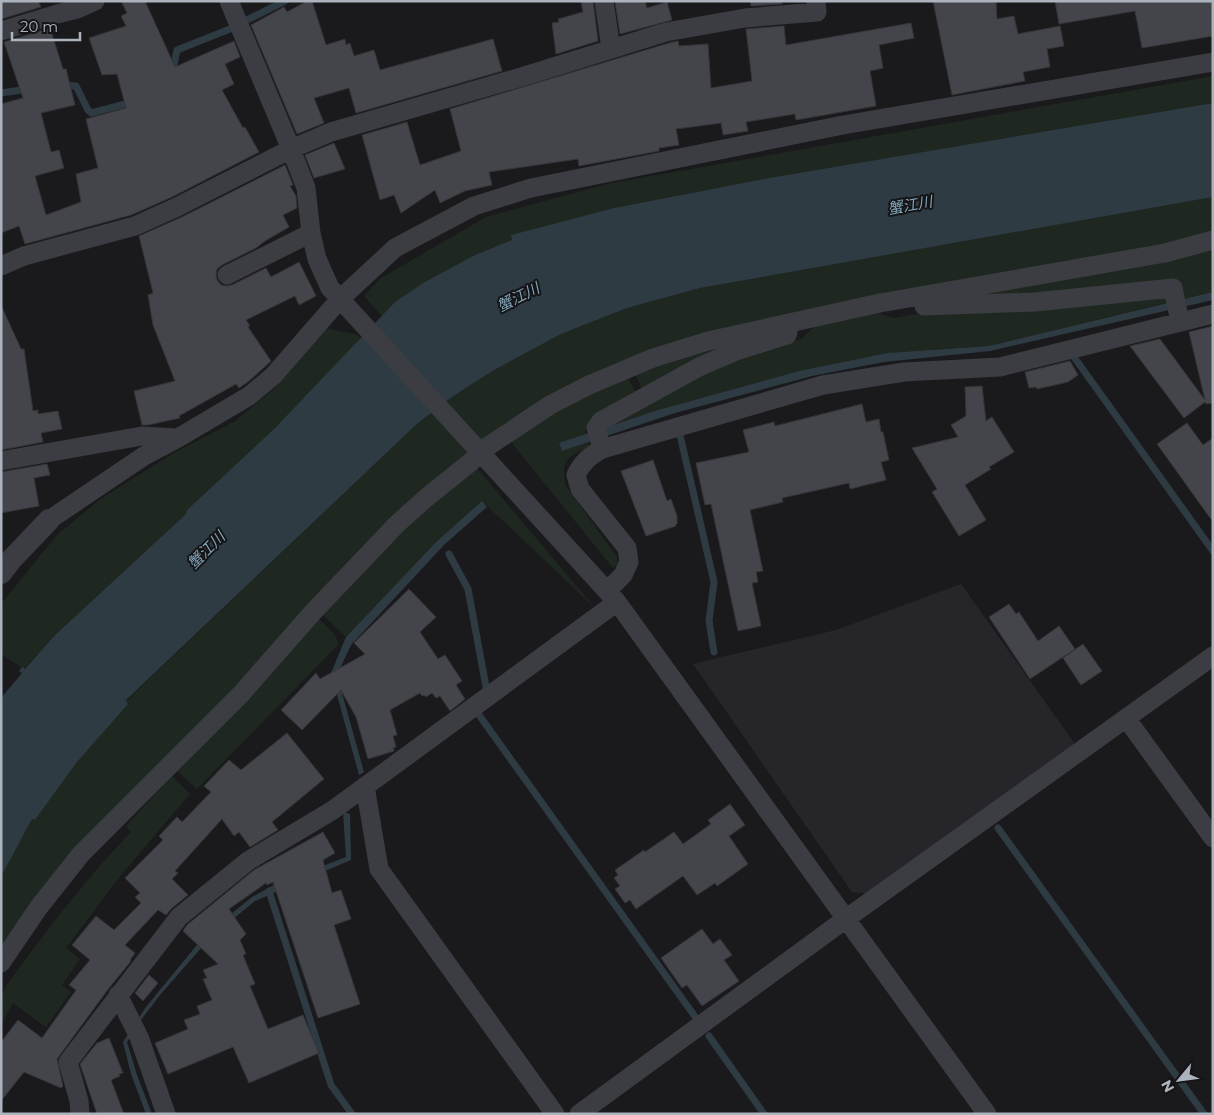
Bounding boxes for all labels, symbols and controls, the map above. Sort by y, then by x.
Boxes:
scale bar [12,10,80,42]
text: 20 m [20,17,58,36]
water label: 蟹江川 [886,191,936,218]
water label: 蟹江川 [494,277,544,316]
water label: 蟹江川 [183,526,230,573]
north arrow [1154,1055,1204,1105]
text: N [1157,1077,1178,1096]

